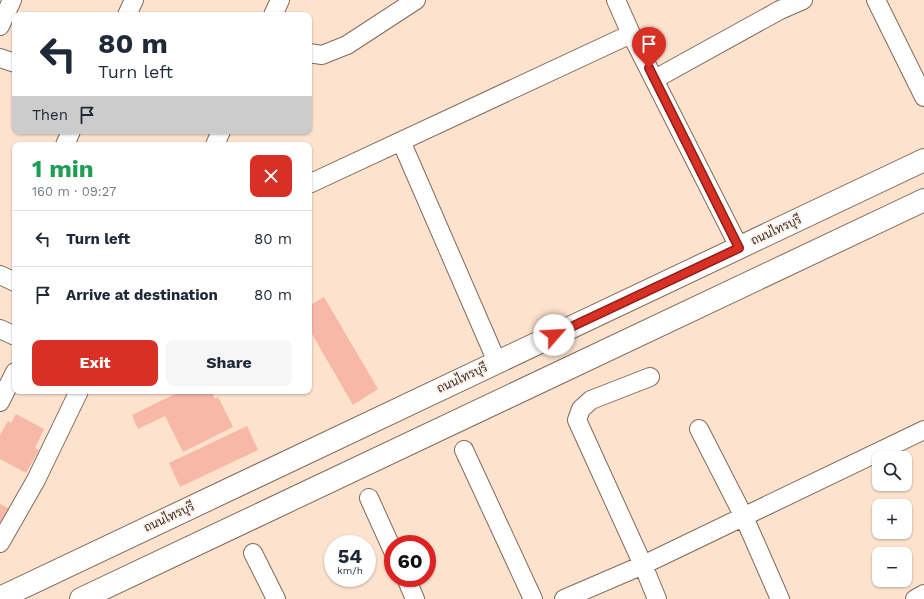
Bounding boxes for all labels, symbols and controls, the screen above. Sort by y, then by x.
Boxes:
text: 80 m [98,27,168,60]
pin [632,27,666,68]
icon: left [32,28,84,80]
icon: arrive [638,33,660,55]
text: Turn left [98,61,173,82]
icon: arrive [76,104,98,126]
text: Then [32,106,68,124]
text: 1 min [32,155,94,183]
button: close [250,155,292,197]
text: 160 m · 09:27 [32,184,116,199]
street label: ถนนไทรบุรี [748,211,805,250]
icon: left [32,228,54,250]
text: Turn left [66,230,130,248]
text: 80 m [254,230,292,248]
icon: arrive [32,284,54,306]
text: Arrive at destination [66,286,218,304]
text: 80 m [254,286,292,304]
position arrow [533,314,575,356]
button: Exit [32,340,158,386]
button: Share [166,340,292,386]
street label: ถนนไทรบุรี [434,359,491,398]
map controls [872,451,912,587]
button: search [872,451,912,491]
street label: ถนนไทรบุรี [141,498,198,537]
button: + [872,499,912,539]
speed limit sign: 60 [384,535,436,587]
text: 54 [338,544,362,568]
button: − [872,547,912,587]
text: km/h [337,565,363,576]

